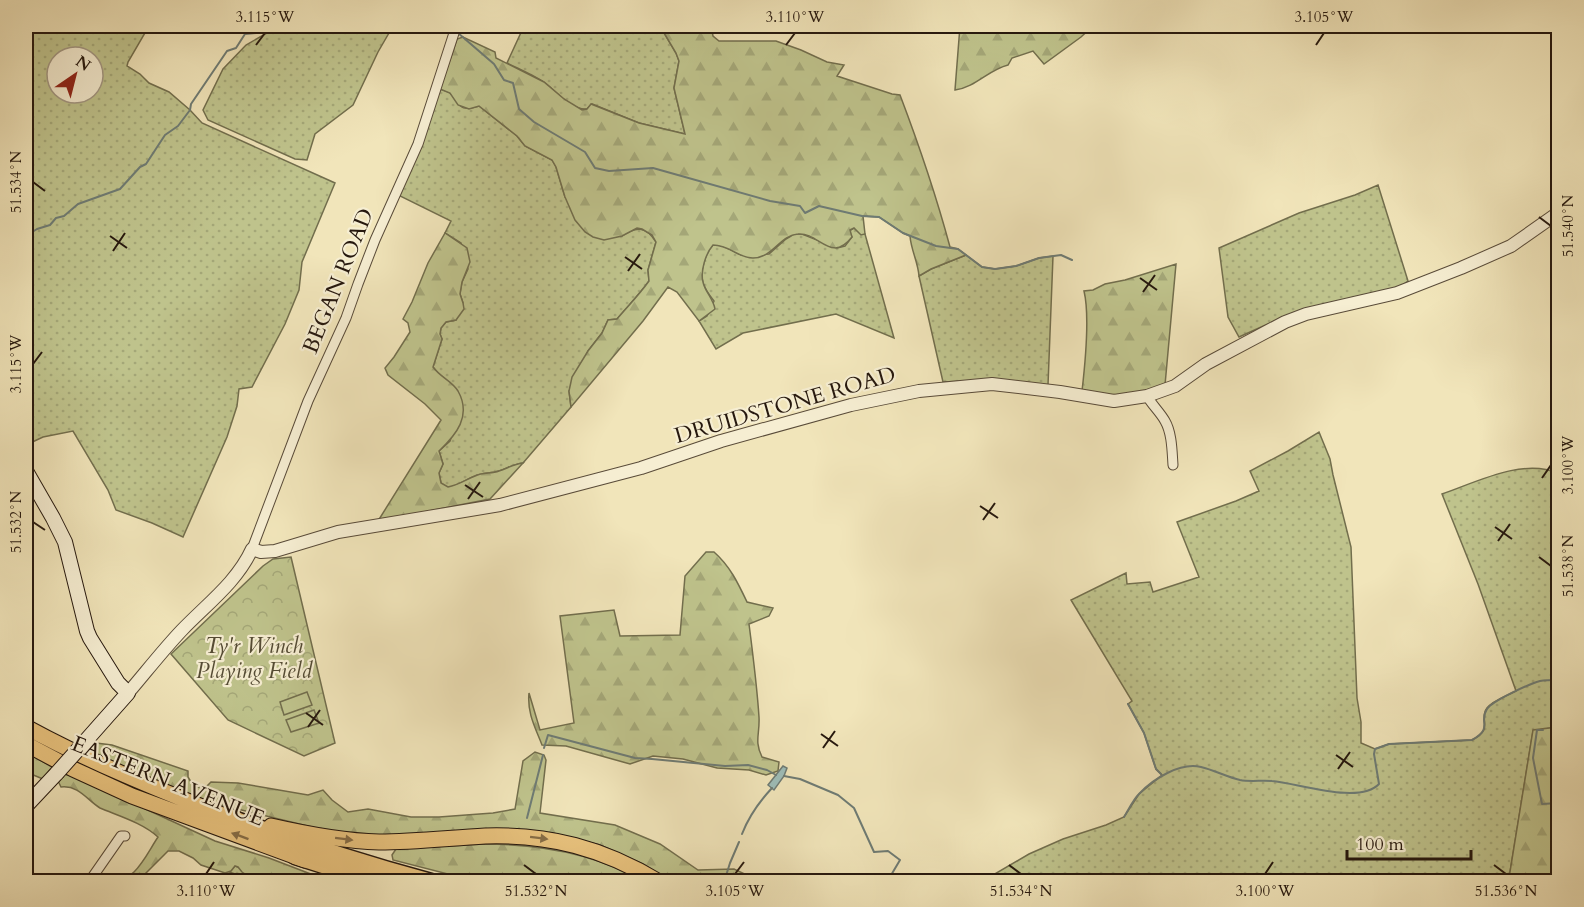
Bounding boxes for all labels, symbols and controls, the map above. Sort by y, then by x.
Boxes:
text: 3.115°W [236,7,295,27]
text: 3.110°W [766,7,825,27]
text: 3.105°W [1295,7,1354,27]
north arrow [45,45,105,105]
text: N [71,51,95,77]
text: 51.534°N [6,150,26,213]
text: 51.540°N [1558,194,1578,257]
street label: BEGAN ROAD [295,204,381,358]
text: 3.115°W [6,334,26,393]
street label: DRUIDSTONE ROAD [671,359,899,451]
text: 3.100°W [1558,435,1578,494]
text: 51.532°N [6,490,26,553]
text: 51.538°N [1558,534,1578,597]
park label: Ty'r Winch Playing Field [196,631,314,686]
street label: EASTERN AVENUE [67,729,269,833]
scale bar [1347,823,1472,861]
one-way arrow [231,831,249,840]
text: 100 m [1356,832,1404,857]
one-way arrow [335,834,354,844]
one-way arrow [530,834,549,843]
text: 3.110°W [177,881,236,901]
text: 51.532°N [505,881,568,901]
text: 3.105°W [706,881,765,901]
text: 51.534°N [990,881,1053,901]
text: 3.100°W [1236,881,1295,901]
text: 51.536°N [1475,881,1538,901]

